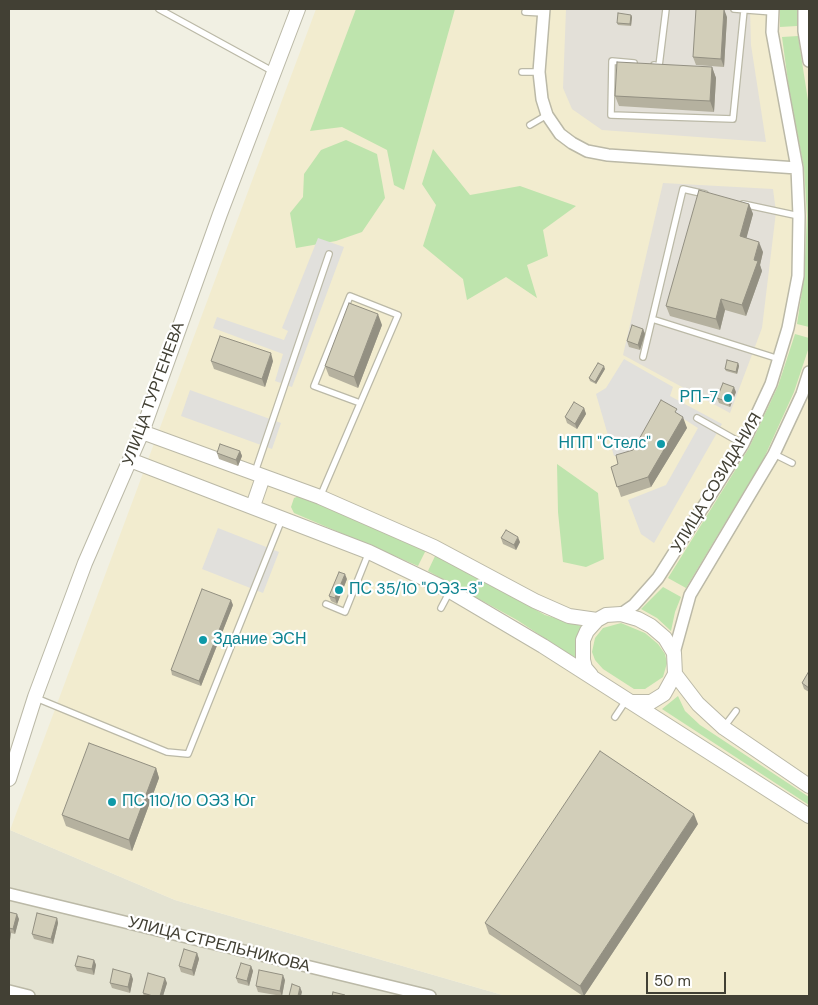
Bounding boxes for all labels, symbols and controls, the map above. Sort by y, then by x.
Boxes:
street label: УЛИЦА ТУРГЕНЕВА [119,320,189,468]
place label: РП-7 [680,388,718,408]
marker: РП-7 [722,392,734,404]
street label: УЛИЦА СОЗИДАНИЯ [668,410,766,556]
place label: НПП "Стелс" [558,434,651,454]
marker: НПП "Стелс" [655,438,667,450]
place label: ПС 35/10 "ОЭЗ-3" [349,580,482,600]
marker: ПС 35/10 "ОЭЗ-3" [333,584,345,596]
place label: Здание ЭСН [213,630,306,650]
marker: Здание ЭСН [197,634,209,646]
place label: ПС 110/10 ОЭЗ Юг [122,792,256,812]
marker: ПС 110/10 ОЭЗ Юг [106,796,118,808]
street label: УЛИЦА СТРЕЛЬНИКОВА [126,913,312,977]
scale bar [648,962,728,994]
text: 50 m [654,971,691,991]

